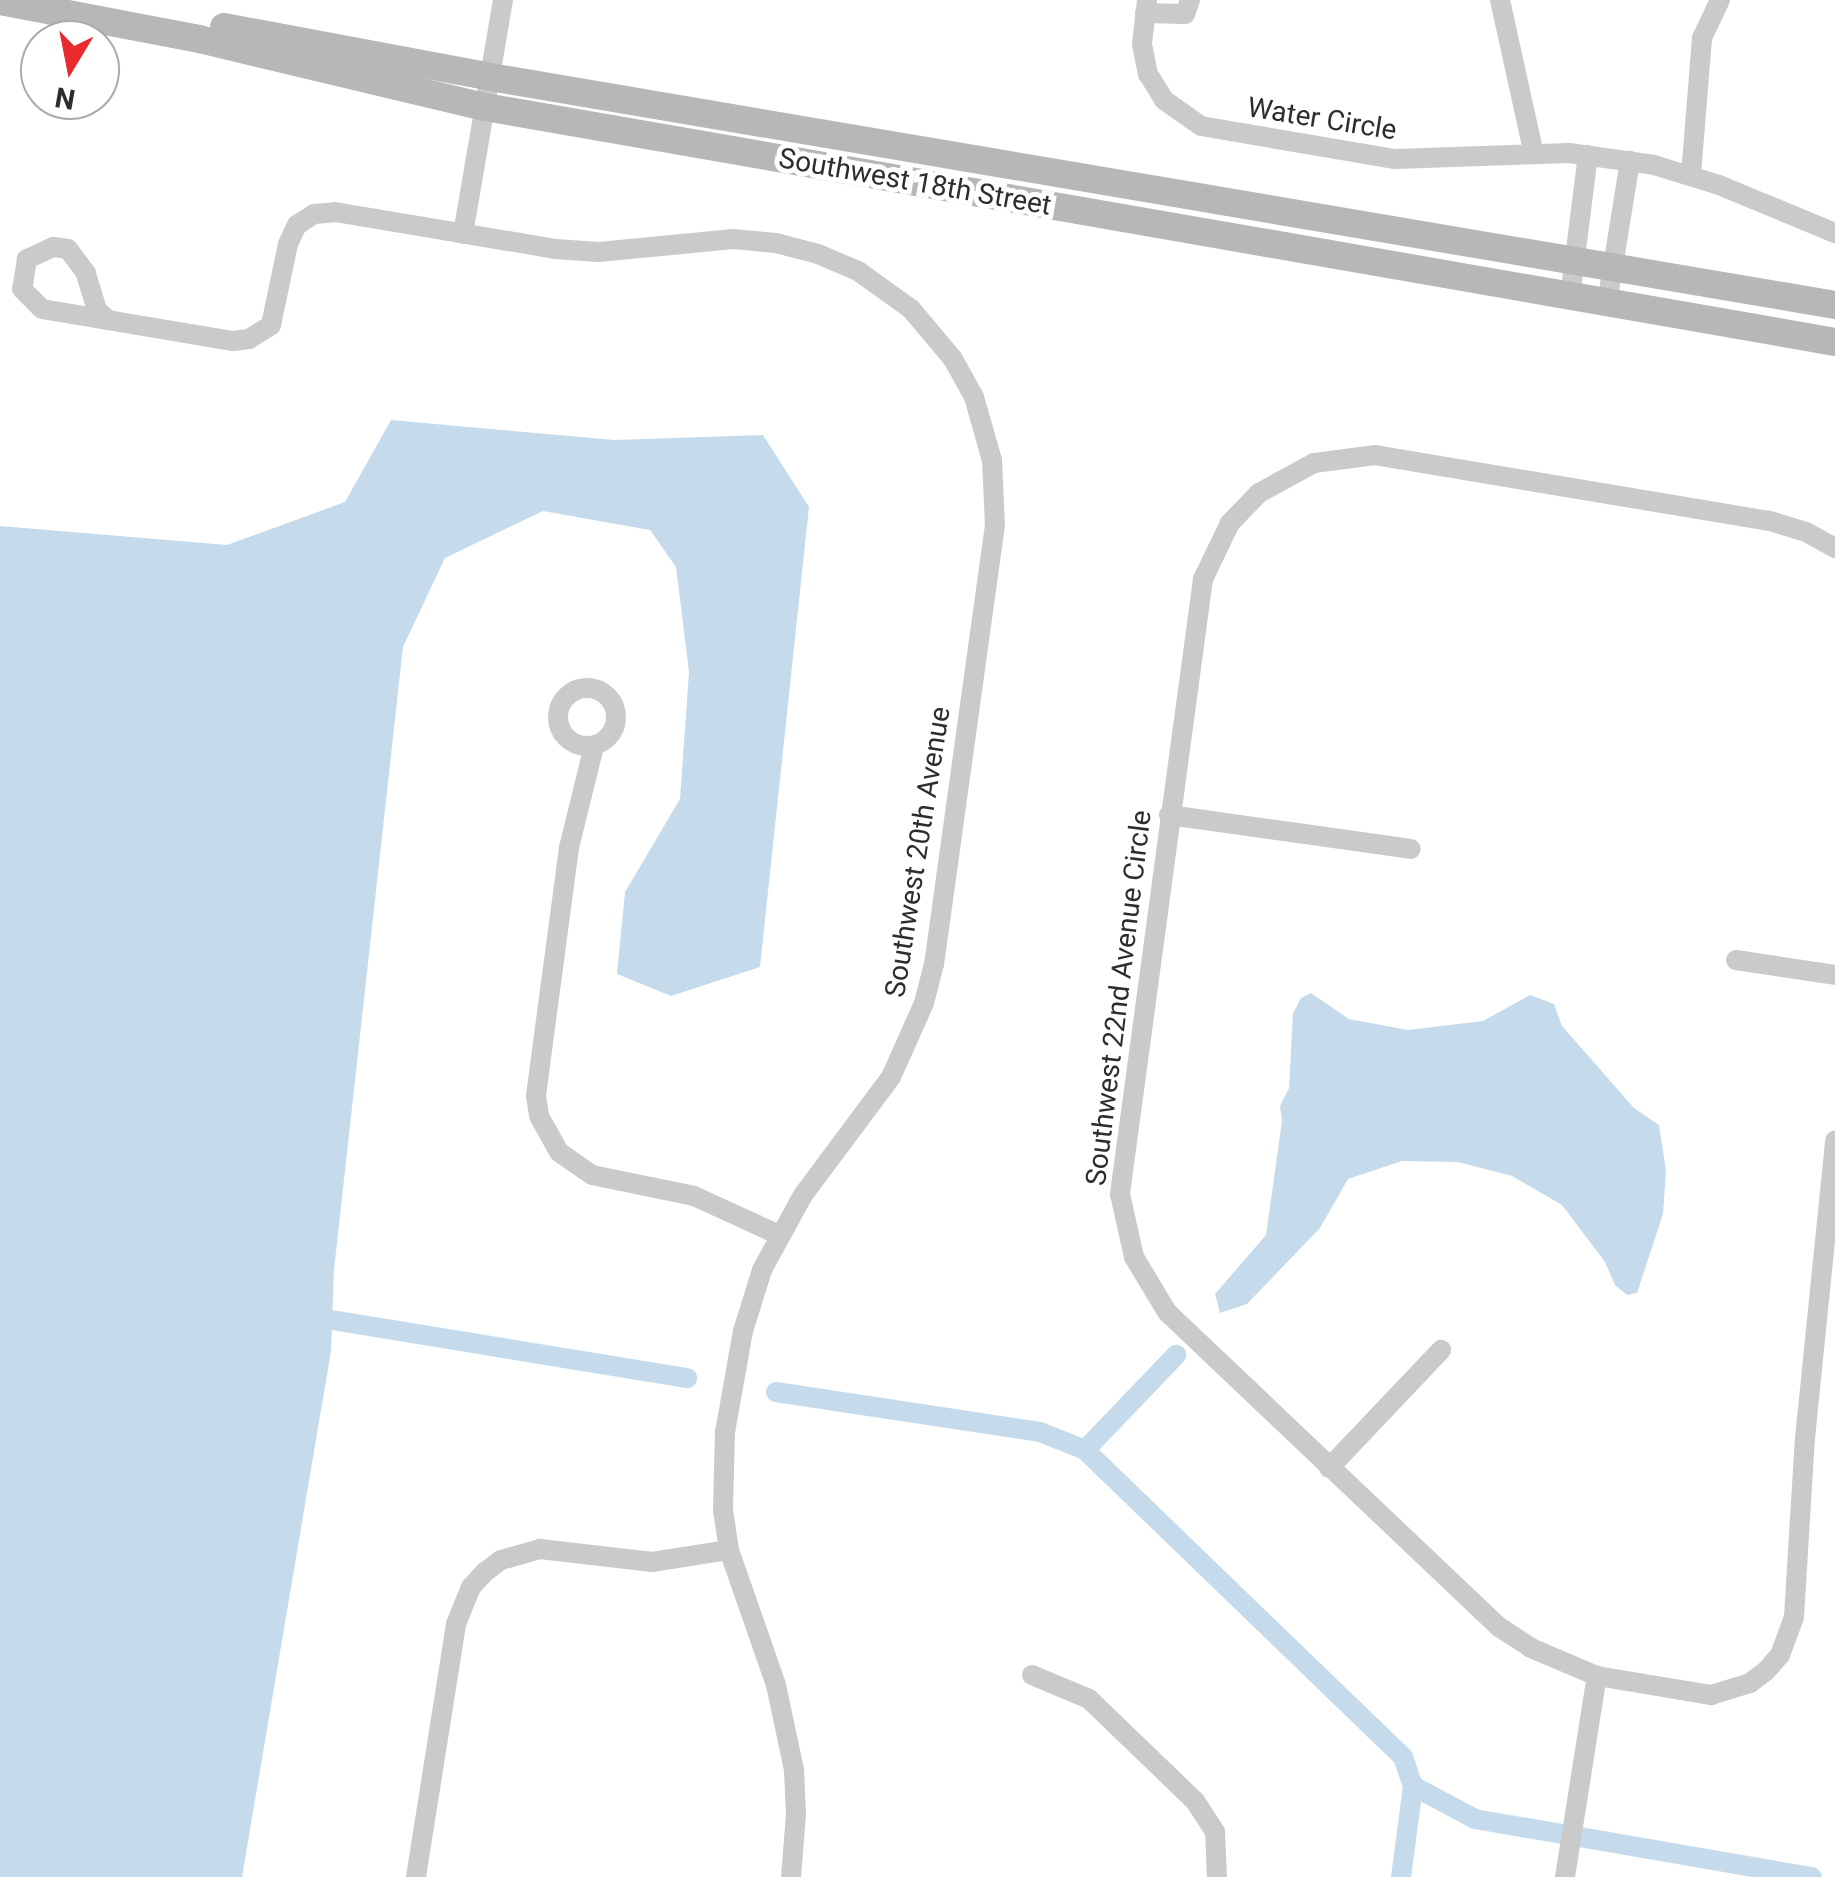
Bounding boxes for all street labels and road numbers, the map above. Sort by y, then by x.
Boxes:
street label: Water Circle [1245,91,1399,147]
street label: Southwest 18th Street [776,141,1054,223]
street label: Southwest 20th Avenue [878,704,958,1000]
street label: Southwest 22nd Avenue Circle [1079,808,1159,1188]

